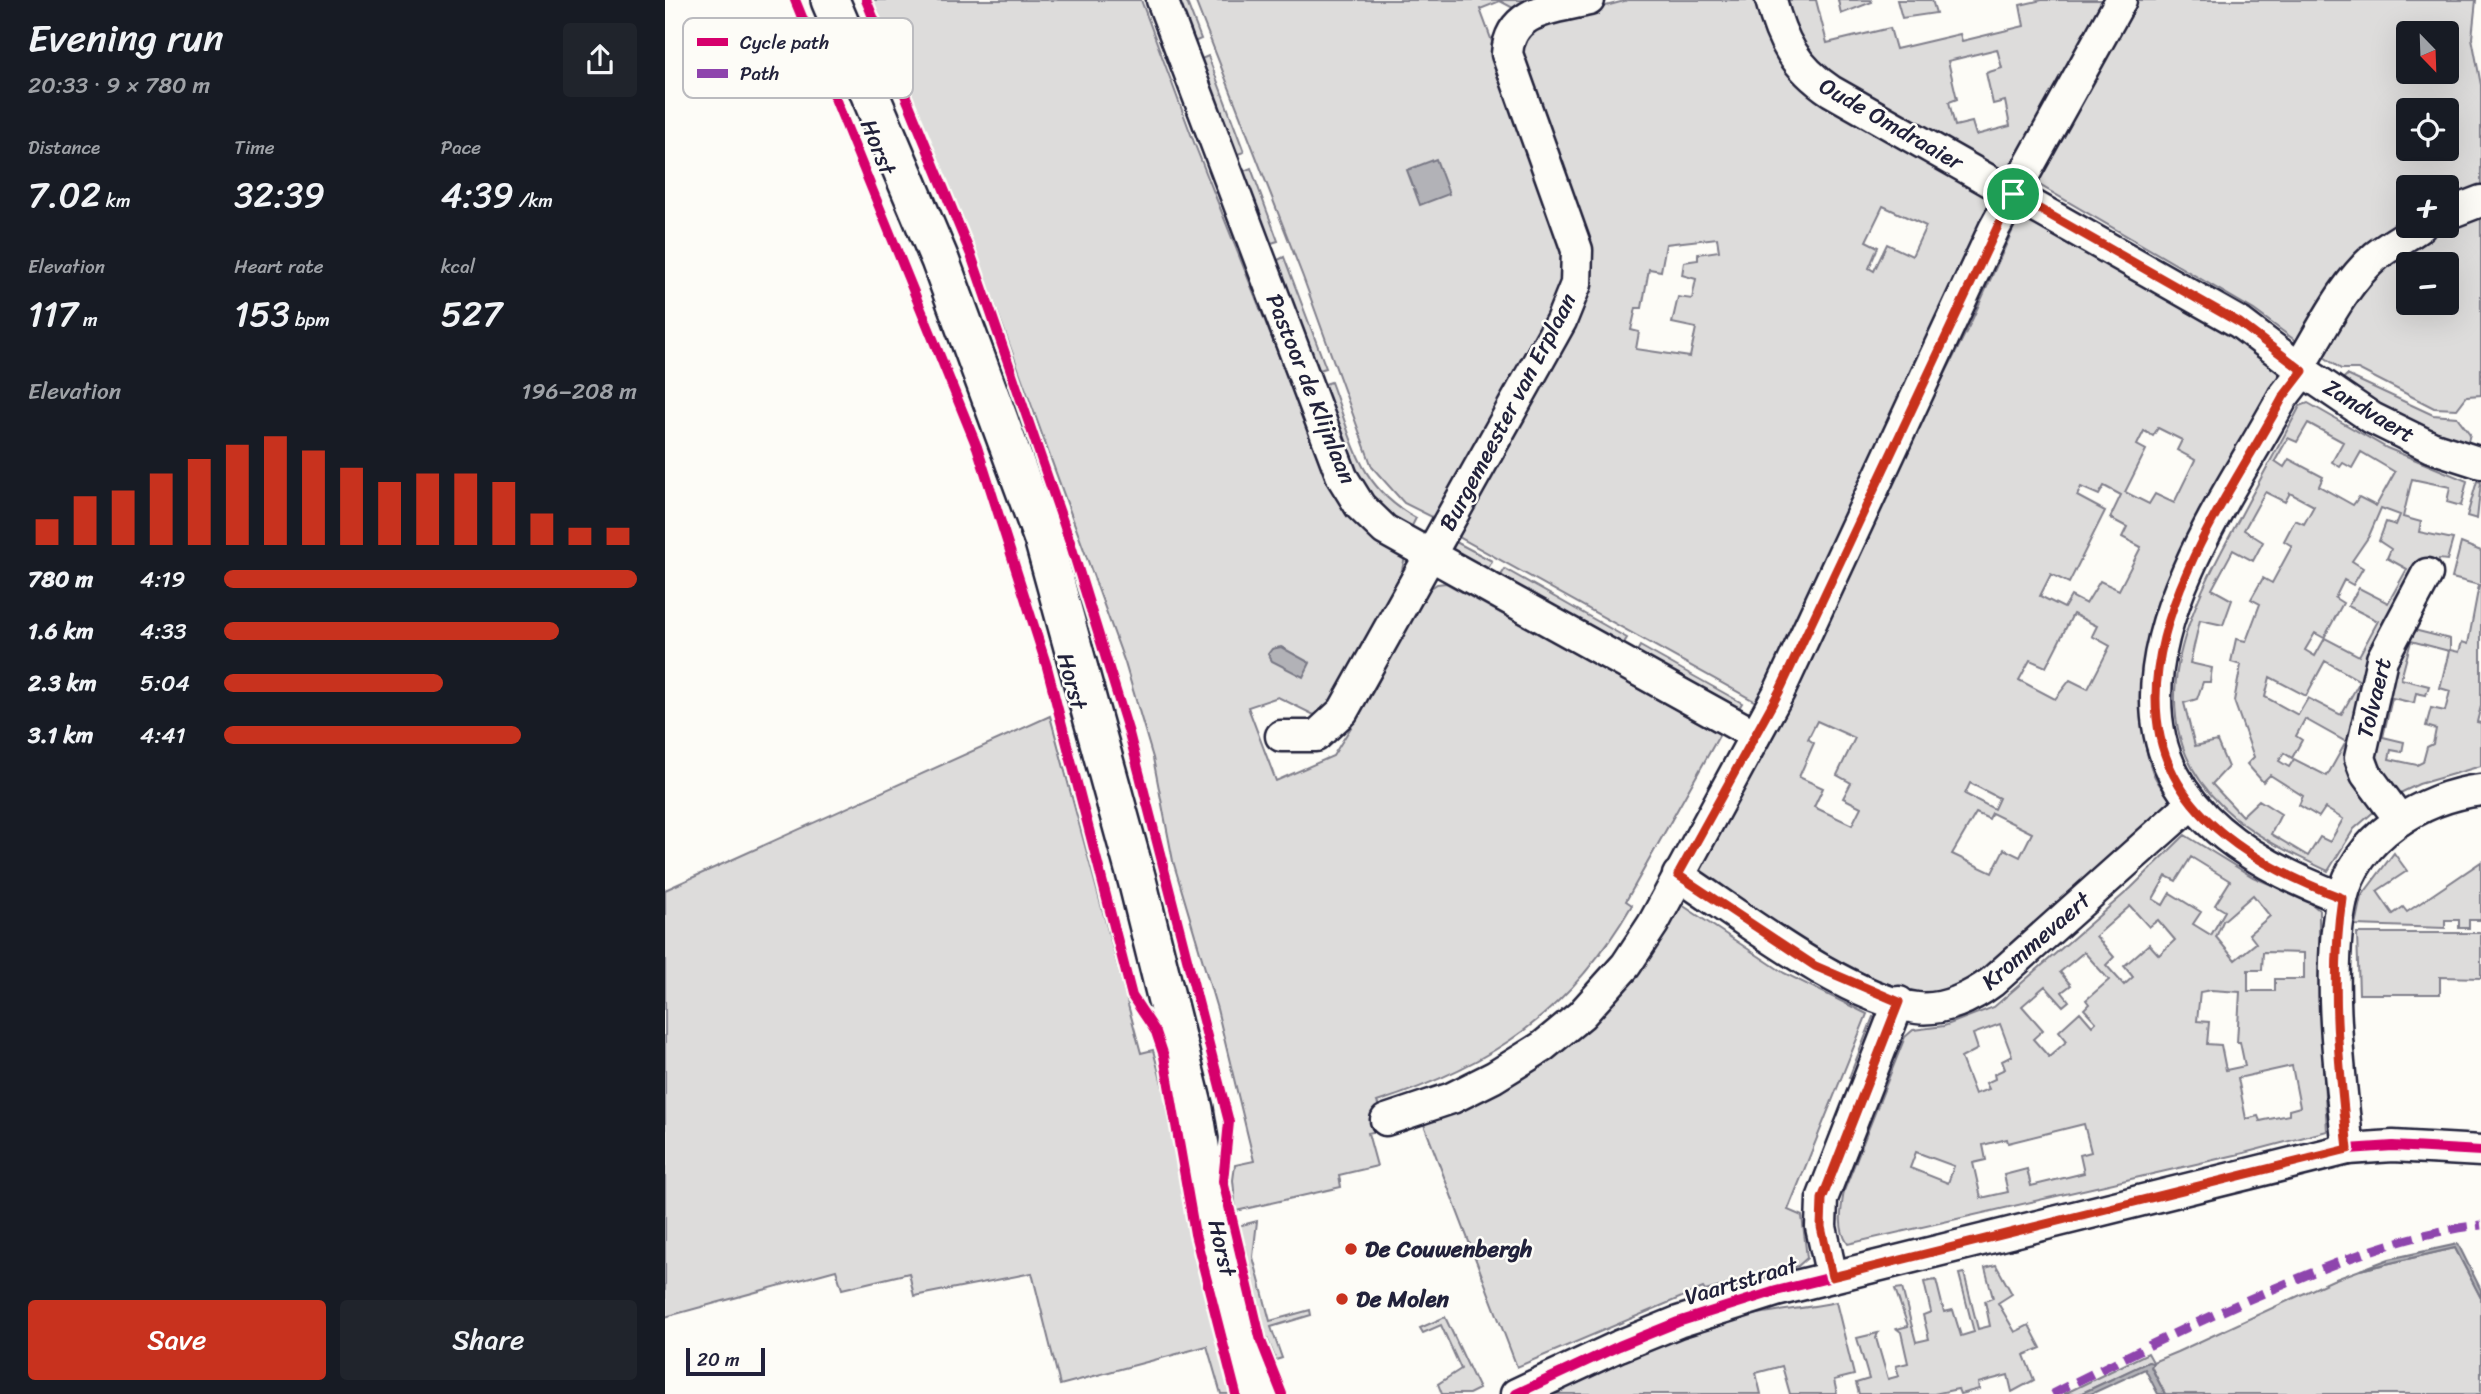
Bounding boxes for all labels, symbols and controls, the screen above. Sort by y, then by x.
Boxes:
text: Evening run [28,5,224,72]
legend [683,18,913,98]
north arrow [2396,21,2459,84]
map controls [2396,21,2459,315]
button: share [563,23,637,97]
text: Cycle path [740,26,829,59]
text: Path [740,57,779,90]
text: 20:33 · 9 × 780 m [28,65,210,106]
street label: Oude Omdraaier [1811,66,1972,183]
button: locate [2396,98,2459,161]
street label: Horst [848,113,908,183]
text: Distance [28,131,100,164]
text: Time [234,131,275,164]
text: Pace [441,131,481,164]
text: 7.02 [28,164,101,226]
text: 32:39 [234,164,325,226]
text: 4:39 [441,164,514,226]
pin [1983,164,2043,224]
icon: arrive [1994,175,2032,213]
button: + [2396,175,2459,238]
text: km [101,184,131,217]
text: /km [514,184,553,217]
text: Elevation [28,250,105,283]
text: Heart rate [234,250,324,283]
text: kcal [441,250,475,283]
button: − [2396,252,2459,315]
text: 117 [28,283,78,345]
text: 153 [234,283,290,345]
text: 527 [441,283,502,345]
street label: Burgemeester van Erplaan [1428,285,1589,539]
street label: Pastoor de Klijnlaan [1254,287,1368,491]
text: m [78,303,98,336]
text: bpm [290,303,330,336]
street label: Zandvaert [2315,367,2423,455]
text: Elevation [28,371,121,412]
text: 196–208 m [522,371,637,412]
text: 780 m [28,559,93,600]
text: 4:19 [140,559,185,600]
text: 1.6 km [28,611,94,652]
text: 4:33 [140,611,187,652]
street label: Horst [1045,648,1100,716]
street label: Tolvaert [2344,653,2404,743]
text: 2.3 km [28,663,97,704]
text: 5:04 [140,663,190,704]
text: 3.1 km [28,715,93,756]
text: 4:41 [140,715,186,756]
street label: Krommevaert [1972,880,2102,1001]
street label: Horst [1196,1215,1249,1282]
place label: De Couwenbergh [1365,1229,1532,1270]
marker: De Couwenbergh [1343,1241,1359,1257]
street label: Vaartstraat [1680,1244,1804,1318]
place label: De Molen [1356,1279,1450,1320]
marker: De Molen [1334,1291,1350,1307]
button: Save [28,1300,326,1380]
button: Share [340,1300,637,1380]
text: 20 m [697,1343,740,1376]
scale bar [686,1345,765,1377]

